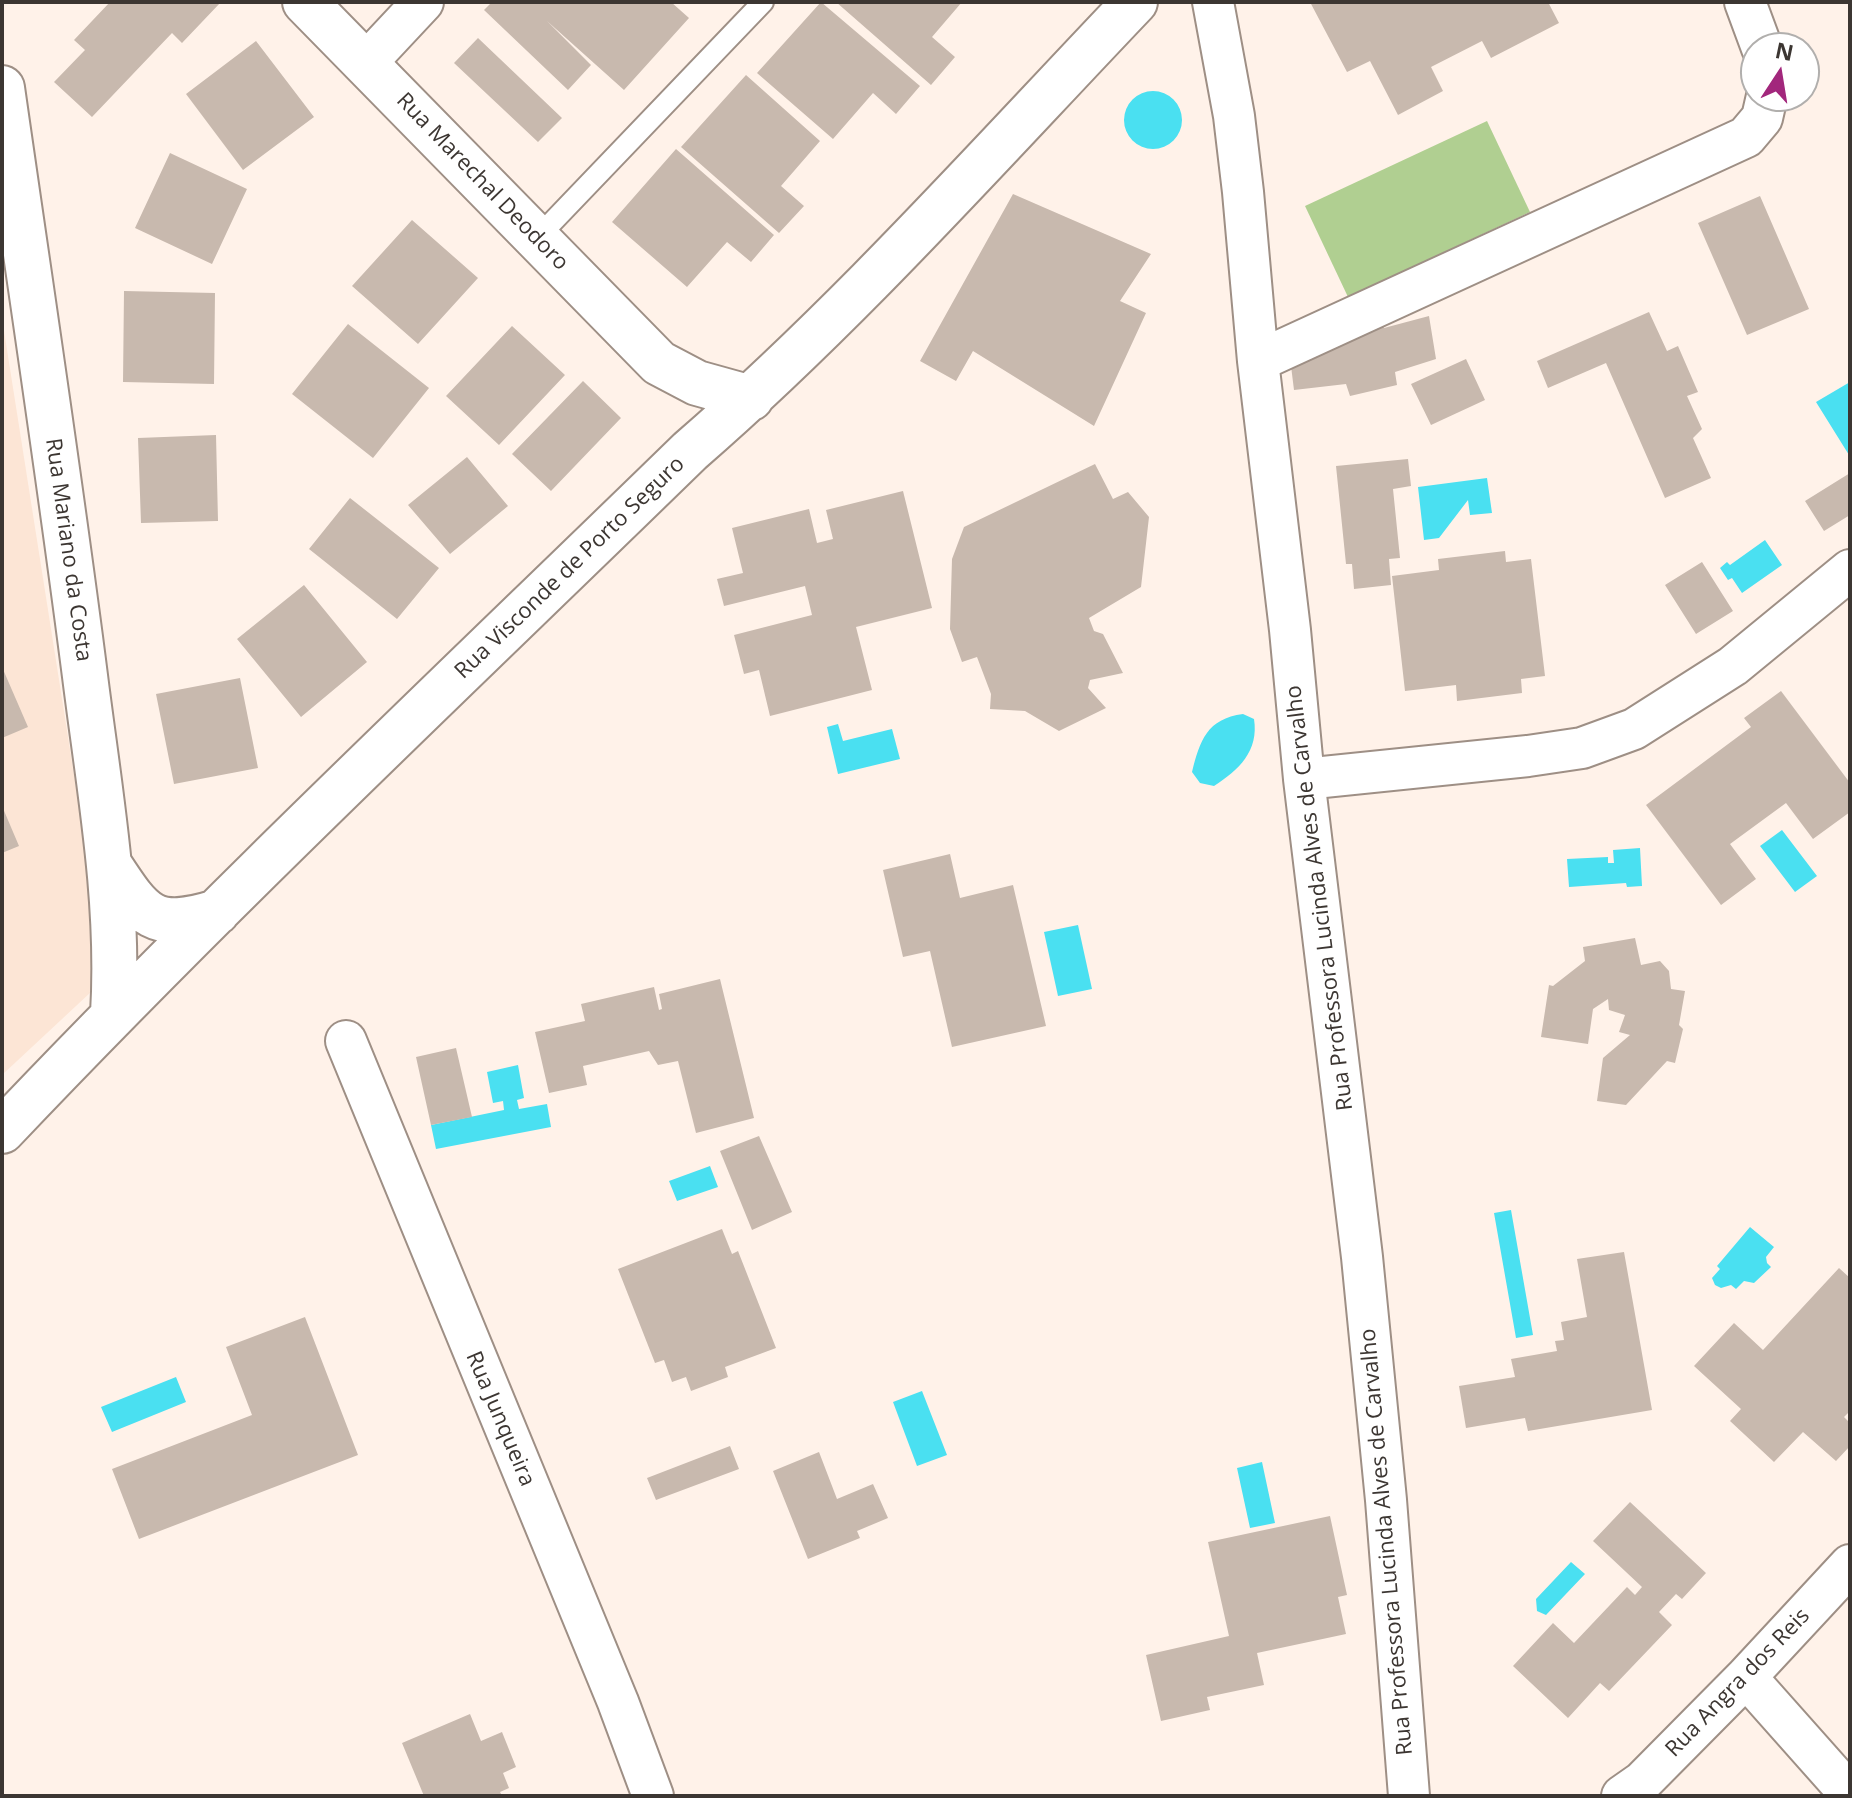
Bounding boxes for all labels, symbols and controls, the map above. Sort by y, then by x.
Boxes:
north arrow [1740,32,1820,112]
text: N [1773,34,1796,67]
street label: Rua Marechal Deodoro [390,88,574,276]
street label: Rua Mariano da Costa [39,437,97,663]
street label: Rua Visconde de Porto Seguro [450,451,690,685]
street label: Rua Professora Lucinda Alves de Carvalho [1281,684,1359,1112]
street label: Rua Professora Lucinda Alves de Carvalho [1355,1327,1419,1757]
street label: Rua Junqueira [460,1348,540,1490]
street label: Rua Angra dos Reis [1660,1603,1816,1763]

